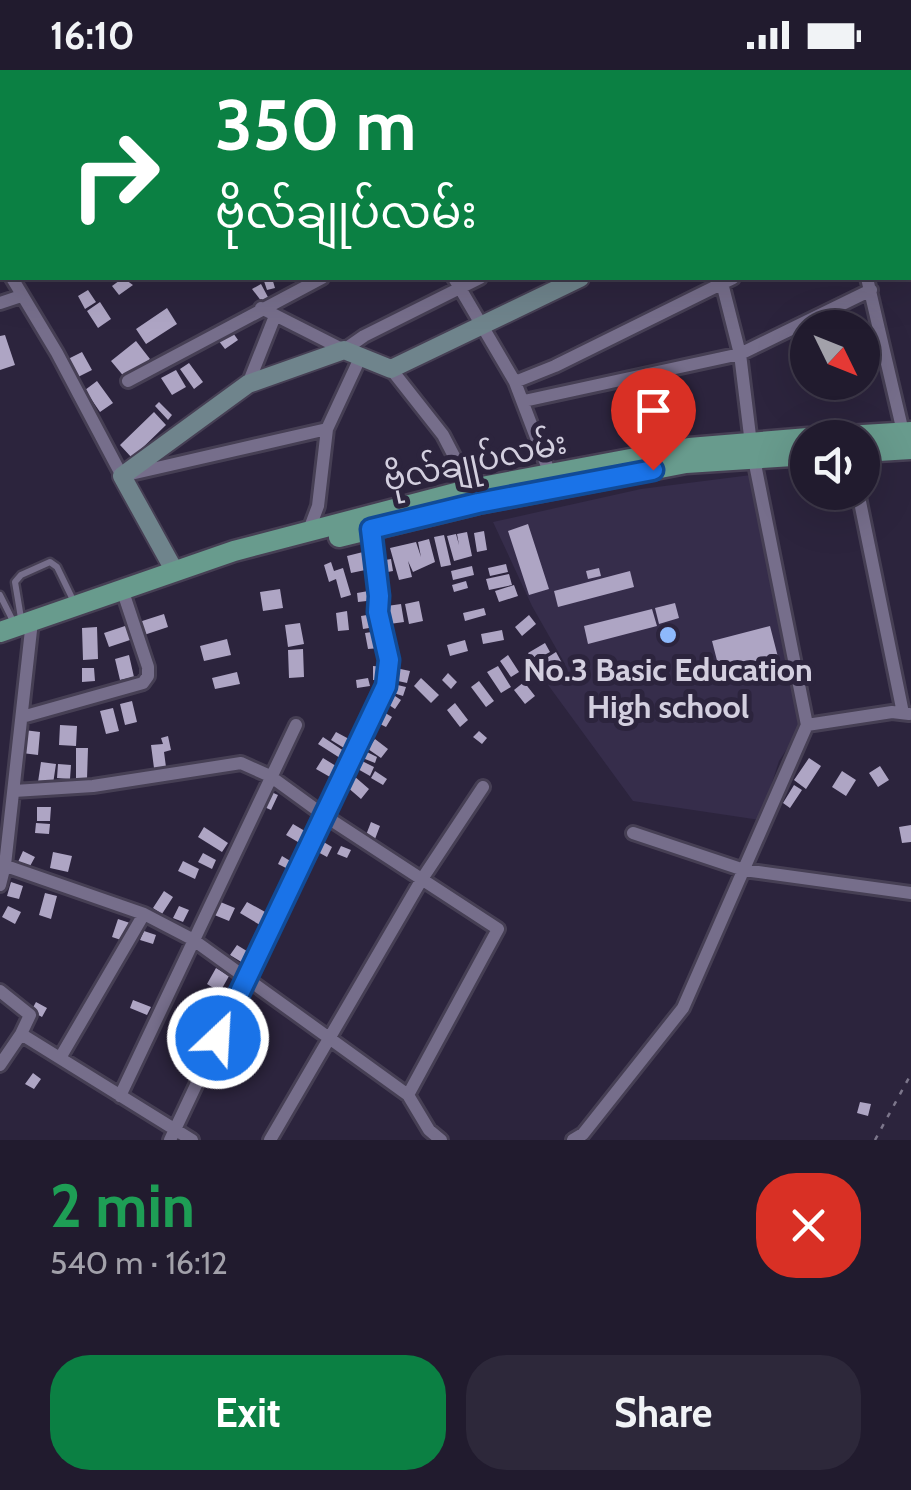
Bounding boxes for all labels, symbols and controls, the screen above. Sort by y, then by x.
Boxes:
text: 16:10 [50,12,135,59]
text: 350 m [215,82,416,168]
icon: right [50,110,180,240]
text: ဗိုလ်ချုပ်လမ်း [215,185,477,239]
north arrow [790,310,880,400]
map controls [790,310,880,510]
pin [611,368,696,471]
icon: arrive [626,383,681,438]
street label: ဗိုလ်ချုပ်လမ်း [379,419,571,506]
button: sound [790,420,880,510]
marker: No.3 Basic Education High school [657,624,679,646]
place label: No.3 Basic Education High school [523,650,813,726]
position arrow [166,986,270,1090]
text: 2 min [50,1169,195,1242]
button: close [756,1173,861,1278]
text: 540 m · 16:12 [50,1243,228,1282]
button: Exit [50,1355,446,1470]
button: Share [466,1355,861,1470]

